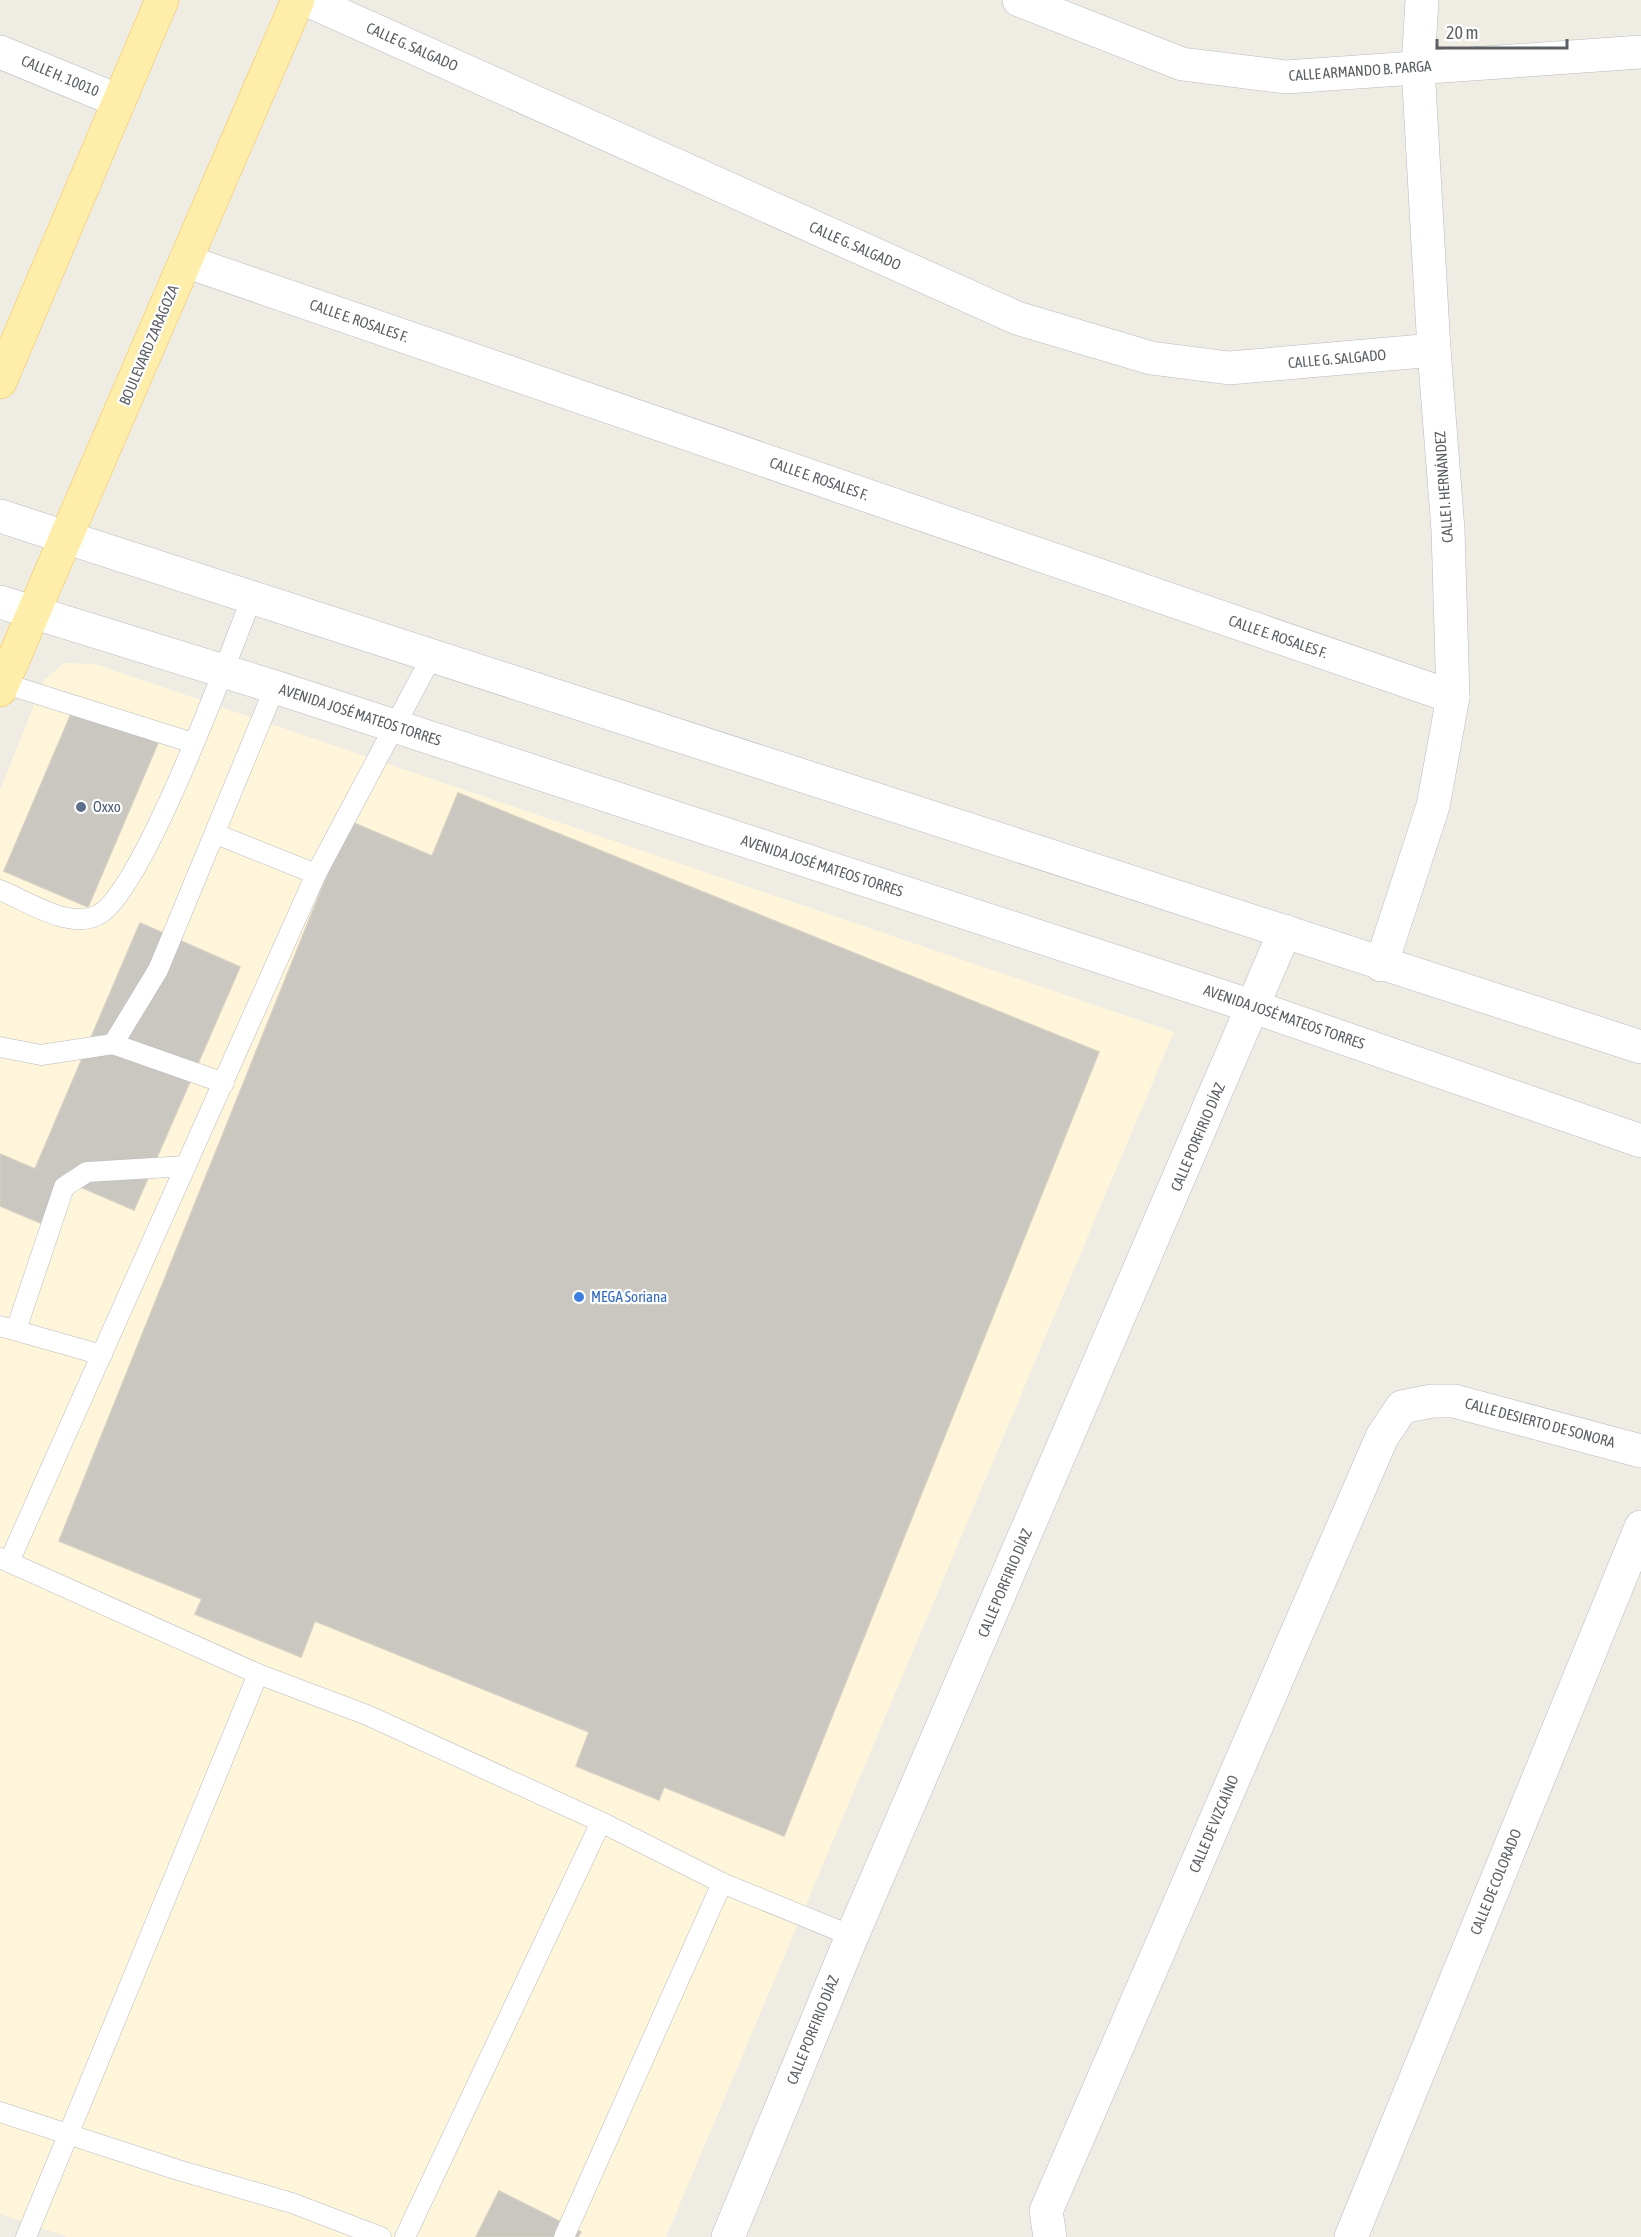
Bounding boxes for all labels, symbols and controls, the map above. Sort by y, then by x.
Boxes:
scale bar [1437,12,1568,50]
street label: CALLE G. SALGADO [364,19,461,74]
text: 20 m [1446,22,1478,43]
street label: CALLE H. 10010 [19,52,102,100]
street label: CALLE ARMANDO B. PARGA [1288,57,1433,84]
street label: CALLE G. SALGADO [807,218,904,273]
street label: BOULEVARD ZARAGOZA [116,282,182,407]
street label: CALLE E. ROSALES F. [307,296,411,346]
street label: CALLE G. SALGADO [1287,346,1387,371]
street label: CALLE I. HERNÁNDEZ [1431,430,1456,543]
street label: CALLE E. ROSALES F. [767,454,871,504]
street label: CALLE E. ROSALES F. [1226,612,1330,662]
street label: AVENIDA JOSÉ MATEOS TORRES [277,680,443,749]
place label: Oxxo [93,798,121,815]
marker: Oxxo [74,800,88,814]
street label: AVENIDA JOSÉ MATEOS TORRES [739,831,905,900]
street label: AVENIDA JOSÉ MATEOS TORRES [1201,981,1367,1052]
street label: CALLE PORFIRIO DÍAZ [1167,1080,1228,1194]
place label: MEGA Soriana [591,1288,667,1305]
marker: MEGA Soriana [572,1290,586,1304]
street label: CALLE DESIERTO DE SONORA [1463,1394,1618,1451]
street label: CALLE PORFIRIO DÍAZ [974,1526,1035,1640]
street label: CALLE DE VIZCAÍNO [1185,1772,1242,1875]
street label: CALLE DE COLORADO [1467,1826,1525,1937]
street label: CALLE PORFIRIO DÍAZ [783,1973,842,2087]

